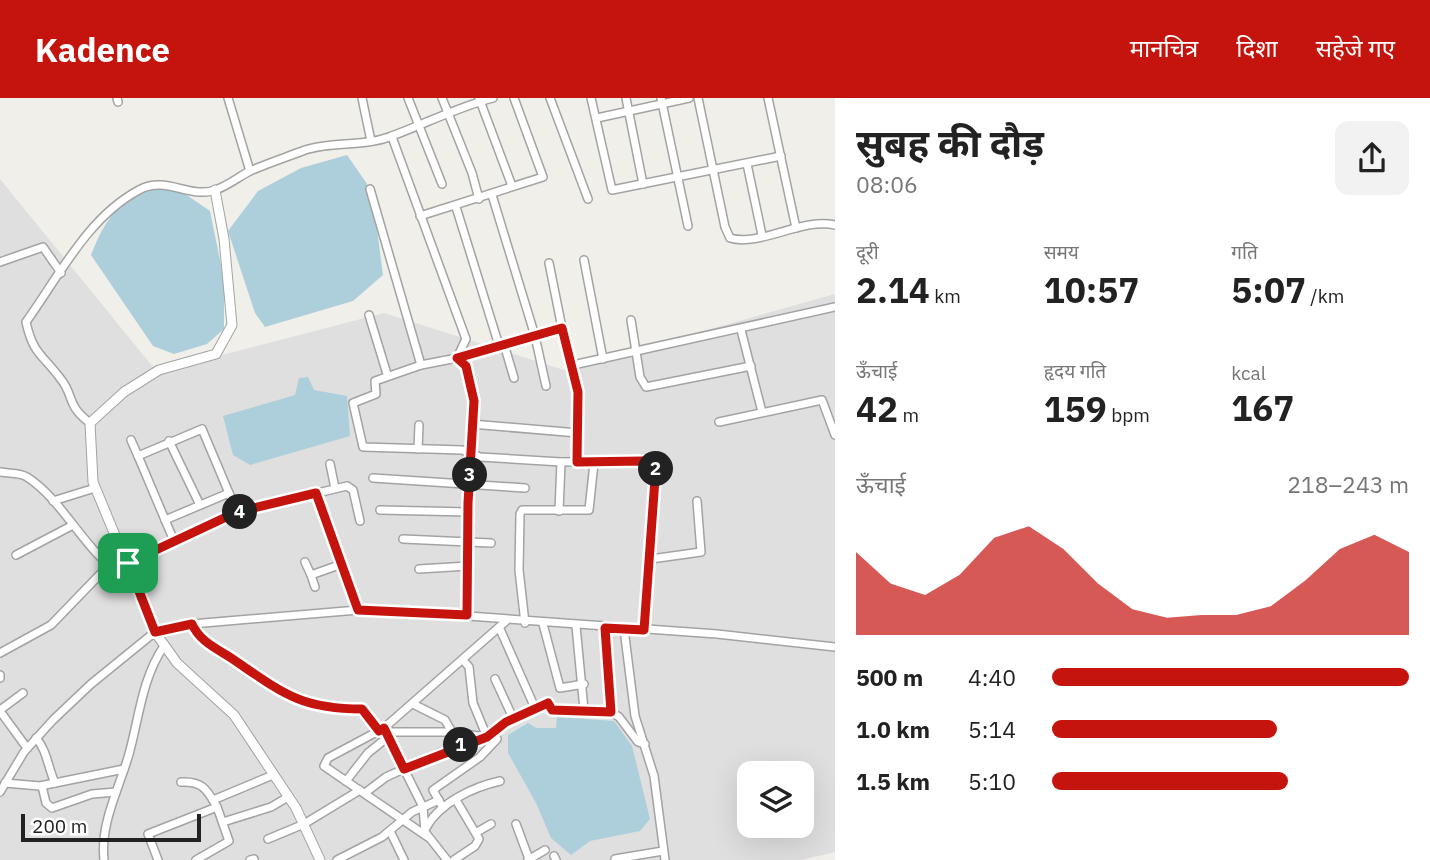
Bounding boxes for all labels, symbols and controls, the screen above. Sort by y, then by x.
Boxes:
text: Kadence [35,28,170,71]
text: मानचित्र [1130,32,1198,64]
text: दिशा [1236,32,1278,64]
text: सहेजे गए [1316,32,1395,64]
text: सुबह की दौड़ [856,118,1044,167]
button: share [1335,121,1409,195]
text: 08:06 [856,169,918,199]
text: दूरी [856,240,879,264]
text: समय [1044,240,1079,264]
text: गति [1231,240,1258,264]
text: 2.14 [856,267,930,313]
text: 10:57 [1044,267,1139,313]
text: 5:07 [1231,267,1306,313]
text: km [930,284,961,308]
text: /km [1306,284,1344,308]
text: ऊँचाई [856,359,897,383]
text: हृदय गति [1044,359,1106,383]
text: kcal [1231,361,1266,385]
text: 167 [1231,385,1294,431]
text: 42 [856,386,898,432]
text: 159 [1044,386,1107,432]
text: m [898,403,919,427]
text: bpm [1107,403,1150,427]
pin: 2 [638,452,674,486]
text: 2 [650,456,661,480]
pin: 3 [452,458,488,492]
text: 3 [464,462,475,486]
text: ऊँचाई [856,469,906,499]
text: 218–243 m [1287,469,1409,499]
pin: 4 [222,494,258,530]
text: 4 [234,499,245,523]
pin [98,533,158,593]
icon: arrive [109,544,147,582]
text: 500 m [856,662,923,692]
text: 4:40 [968,662,1016,692]
text: 1.0 km [856,714,930,744]
text: 5:14 [968,714,1016,744]
pin: 1 [444,728,478,762]
text: 1 [455,732,466,756]
map controls [737,761,814,838]
button: layers [737,761,814,838]
text: 1.5 km [856,766,930,796]
text: 5:10 [968,766,1016,796]
scale bar [21,811,201,843]
text: 200 m [32,814,87,838]

